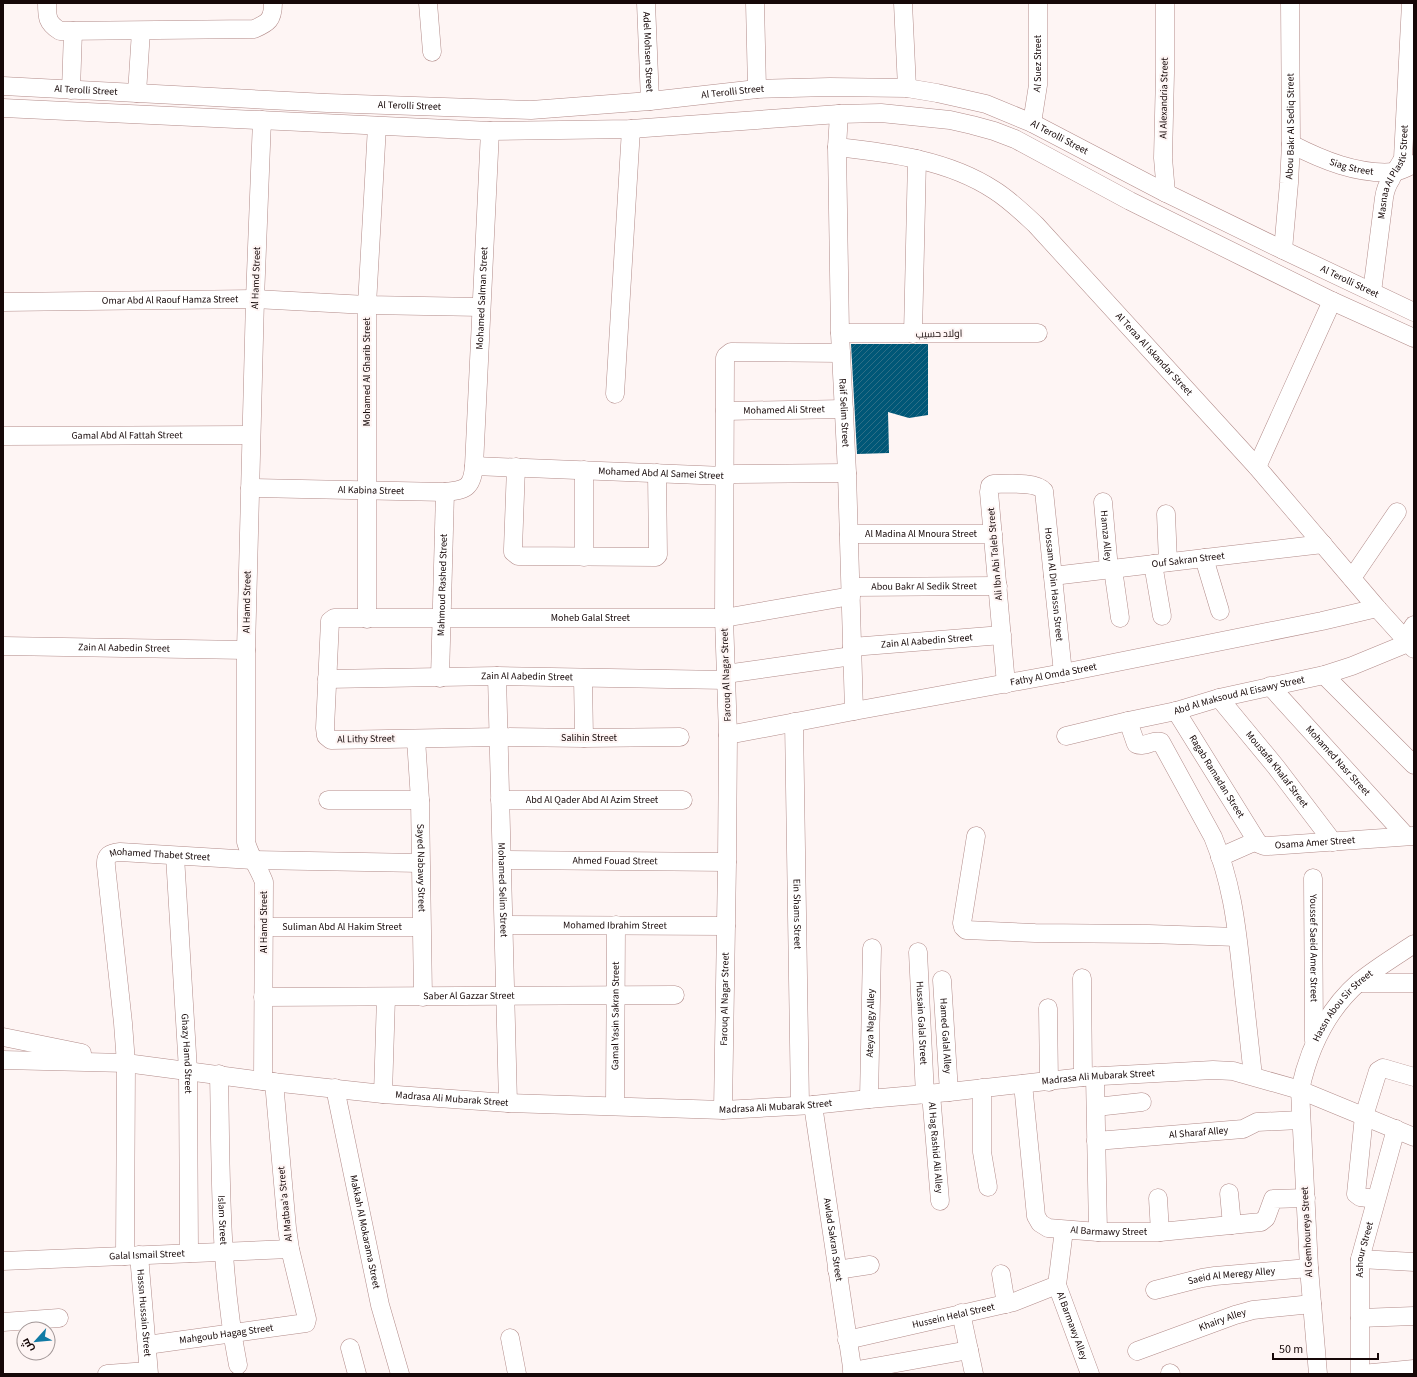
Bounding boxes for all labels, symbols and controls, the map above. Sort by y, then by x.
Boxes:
street label: Adel Mohsen Street [639,11,657,93]
street label: Al Suez Street [1030,34,1045,93]
street label: Al Alexandria Street [1156,57,1172,139]
street label: Abou Bakr Al Sediq Street [1282,73,1298,180]
street label: Al Terolli Street [54,82,118,99]
street label: Al Terolli Street [700,82,765,102]
street label: Al Terolli Street [378,98,442,114]
street label: Al Terolli Street [1028,117,1091,158]
street label: Masnaa Al Plastic Street [1374,124,1412,220]
street label: Siag Street [1327,155,1375,179]
street label: Al Hamd Street [248,246,264,309]
street label: Mohamed Salman Street [473,246,491,350]
street label: Al Terolli Street [1318,262,1382,302]
street label: Omar Abd Al Raouf Hamza Street [102,292,239,308]
street label: Al Teraa Al Iskandar Street [1112,309,1196,399]
street label: Mohamed Al Gharib Street [360,317,374,427]
street label: اولاد حسيب [916,327,962,341]
street label: Raif Selim Street [835,378,853,448]
street label: Mohamed Ali Street [743,402,826,418]
street label: Gamal Abd Al Fattah Street [71,428,183,443]
street label: Mohamed Abd Al Samei Street [598,464,725,483]
street label: Al Kabina Street [338,483,405,498]
street label: Ali Ibn Abi Taleb Street [984,506,1006,601]
street label: Hamza Alley [1097,510,1115,562]
street label: Al Madina Al Mnoura Street [865,527,978,541]
street label: Hossam Al Din Hassn Street [1041,527,1067,643]
street label: Mahmoud Rashed Street [434,533,451,636]
street label: Ouf Sakran Street [1151,549,1226,571]
street label: Al Hamd Street [239,570,255,633]
street label: Abou Bakr Al Sedik Street [871,579,977,594]
street label: Moheb Galal Street [551,611,631,625]
street label: Farouq Al Nagar Street [717,627,735,722]
street label: Zain Al Aabedin Street [880,630,974,652]
street label: Zain Al Aabedin Street [78,640,171,656]
street label: Fathy Al Omda Street [1009,659,1098,689]
street label: Zain Al Aabedin Street [481,669,574,684]
street label: Abd Al Maksoud Al Eisawy Street [1172,672,1307,718]
street label: Mohamed Nasr Street [1302,723,1374,799]
street label: Moustafa Khalaf Street [1242,728,1312,811]
street label: Al Lithy Street [337,731,396,747]
street label: Salihin Street [561,731,618,745]
street label: Ragab Ramadan Street [1186,732,1248,821]
street label: Abd Al Qader Abd Al Azim Street [526,793,659,807]
street label: Sayed Nabawy Street [413,823,429,913]
street label: Osama Amer Street [1274,833,1356,853]
street label: Mohamed Selim Street [494,842,511,938]
street label: Mohamed Thabet Street [108,845,211,864]
street label: Ahmed Fouad Street [572,854,658,868]
street label: Ein Shams Street [789,879,805,950]
street label: Al Hamd Street [257,890,271,953]
street label: Youssef Saeid Amer Street [1306,893,1321,1003]
street label: Mohamed Ibrahim Street [563,918,668,933]
street label: Suliman Abd Al Hakim Street [282,920,402,934]
street label: Farouq Al Nagar Street [717,952,733,1046]
street label: Gamal Yasin Sakran Street [608,961,623,1070]
street label: Hassn Abou Sir Street [1309,966,1376,1044]
street label: Hussain Galal Street [912,981,931,1066]
street label: Ateya Nagy Alley [863,988,878,1058]
street label: Saber Al Gazzar Street [423,989,515,1003]
street label: Hamed Galal Alley [936,998,955,1075]
street label: Ghazy Hamd Street [178,1013,195,1094]
street label: Madrasa Ali Mubarak Street [1041,1066,1156,1089]
street label: Madrasa Ali Mubarak Street [395,1088,510,1110]
street label: Madrasa Ali Mubarak Street [719,1096,833,1117]
street label: Al Hag Rashid Ali Alley [925,1102,946,1194]
street label: Al Sharaf Alley [1169,1123,1229,1142]
street label: Al Matbaa'a Street [274,1165,296,1242]
street label: Makkah Al Mokarama Street [346,1174,384,1291]
street label: Al Gemhoureya Street [1298,1186,1316,1278]
street label: Islam Street [214,1195,230,1246]
street label: Awlad Sakran Street [820,1197,846,1283]
street label: Ashour Street [1353,1220,1377,1277]
street label: Al Barmawy Street [1070,1223,1148,1239]
street label: Galal Ismail Street [109,1246,186,1264]
street label: Saeid Al Meregy Alley [1186,1264,1276,1288]
street label: Hassn Hussain Street [133,1268,155,1358]
street label: Al Barmawy Alley [1053,1290,1091,1362]
street label: Hussein Helal Street [911,1300,996,1332]
street label: Khairy Alley [1197,1305,1248,1335]
north arrow [16,1321,56,1361]
street label: Mahgoub Hagag Street [178,1321,275,1347]
scale bar [1273,1335,1378,1361]
text: ش [18,1336,37,1355]
text: 50 m [1279,1341,1303,1358]

